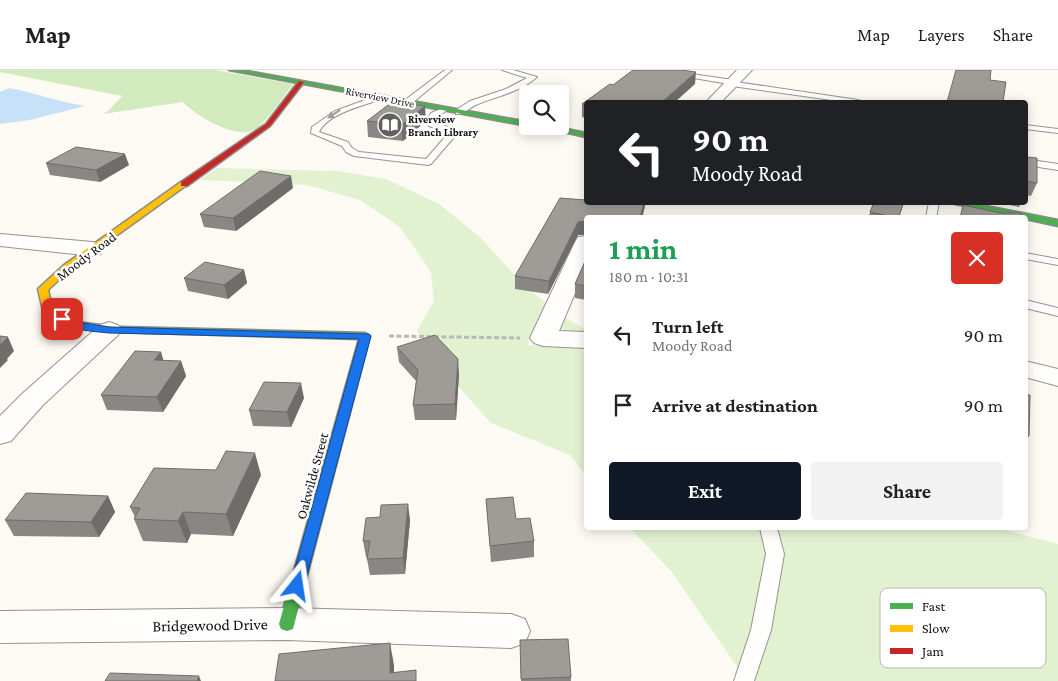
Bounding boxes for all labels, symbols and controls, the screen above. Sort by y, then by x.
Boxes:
text: Map [25,21,71,48]
text: Map [857,25,890,45]
text: Layers [918,25,965,45]
text: Share [993,25,1033,45]
street label: Riverview Drive [345,84,415,110]
map controls [519,85,569,135]
button: search [519,85,569,135]
one-way arrow [328,109,341,119]
library icon: Riverview Branch Library [377,112,403,138]
place label: Riverview Branch Library [408,113,479,138]
icon: left [609,120,674,185]
text: 90 m [692,120,769,159]
text: Moody Road [692,161,803,186]
street label: Moody Road [53,228,119,284]
text: 1 min [609,232,677,265]
button: close [951,232,1003,284]
text: 180 m · 10:31 [609,268,689,285]
pin [41,298,83,340]
icon: arrive [48,305,76,333]
text: Turn left [652,316,724,337]
icon: left [609,321,637,349]
text: 90 m [964,325,1003,346]
text: Moody Road [652,337,732,354]
icon: arrive [609,391,637,419]
text: Arrive at destination [652,395,818,416]
text: 90 m [964,395,1003,416]
street label: Oakwilde Street [293,431,331,521]
button: Exit [609,462,801,520]
button: Share [811,462,1003,520]
position arrow [270,559,322,611]
legend [880,588,1046,668]
text: Fast [922,598,946,614]
street label: Bridgewood Drive [152,615,268,636]
text: Slow [922,620,950,636]
text: Jam [920,643,944,659]

